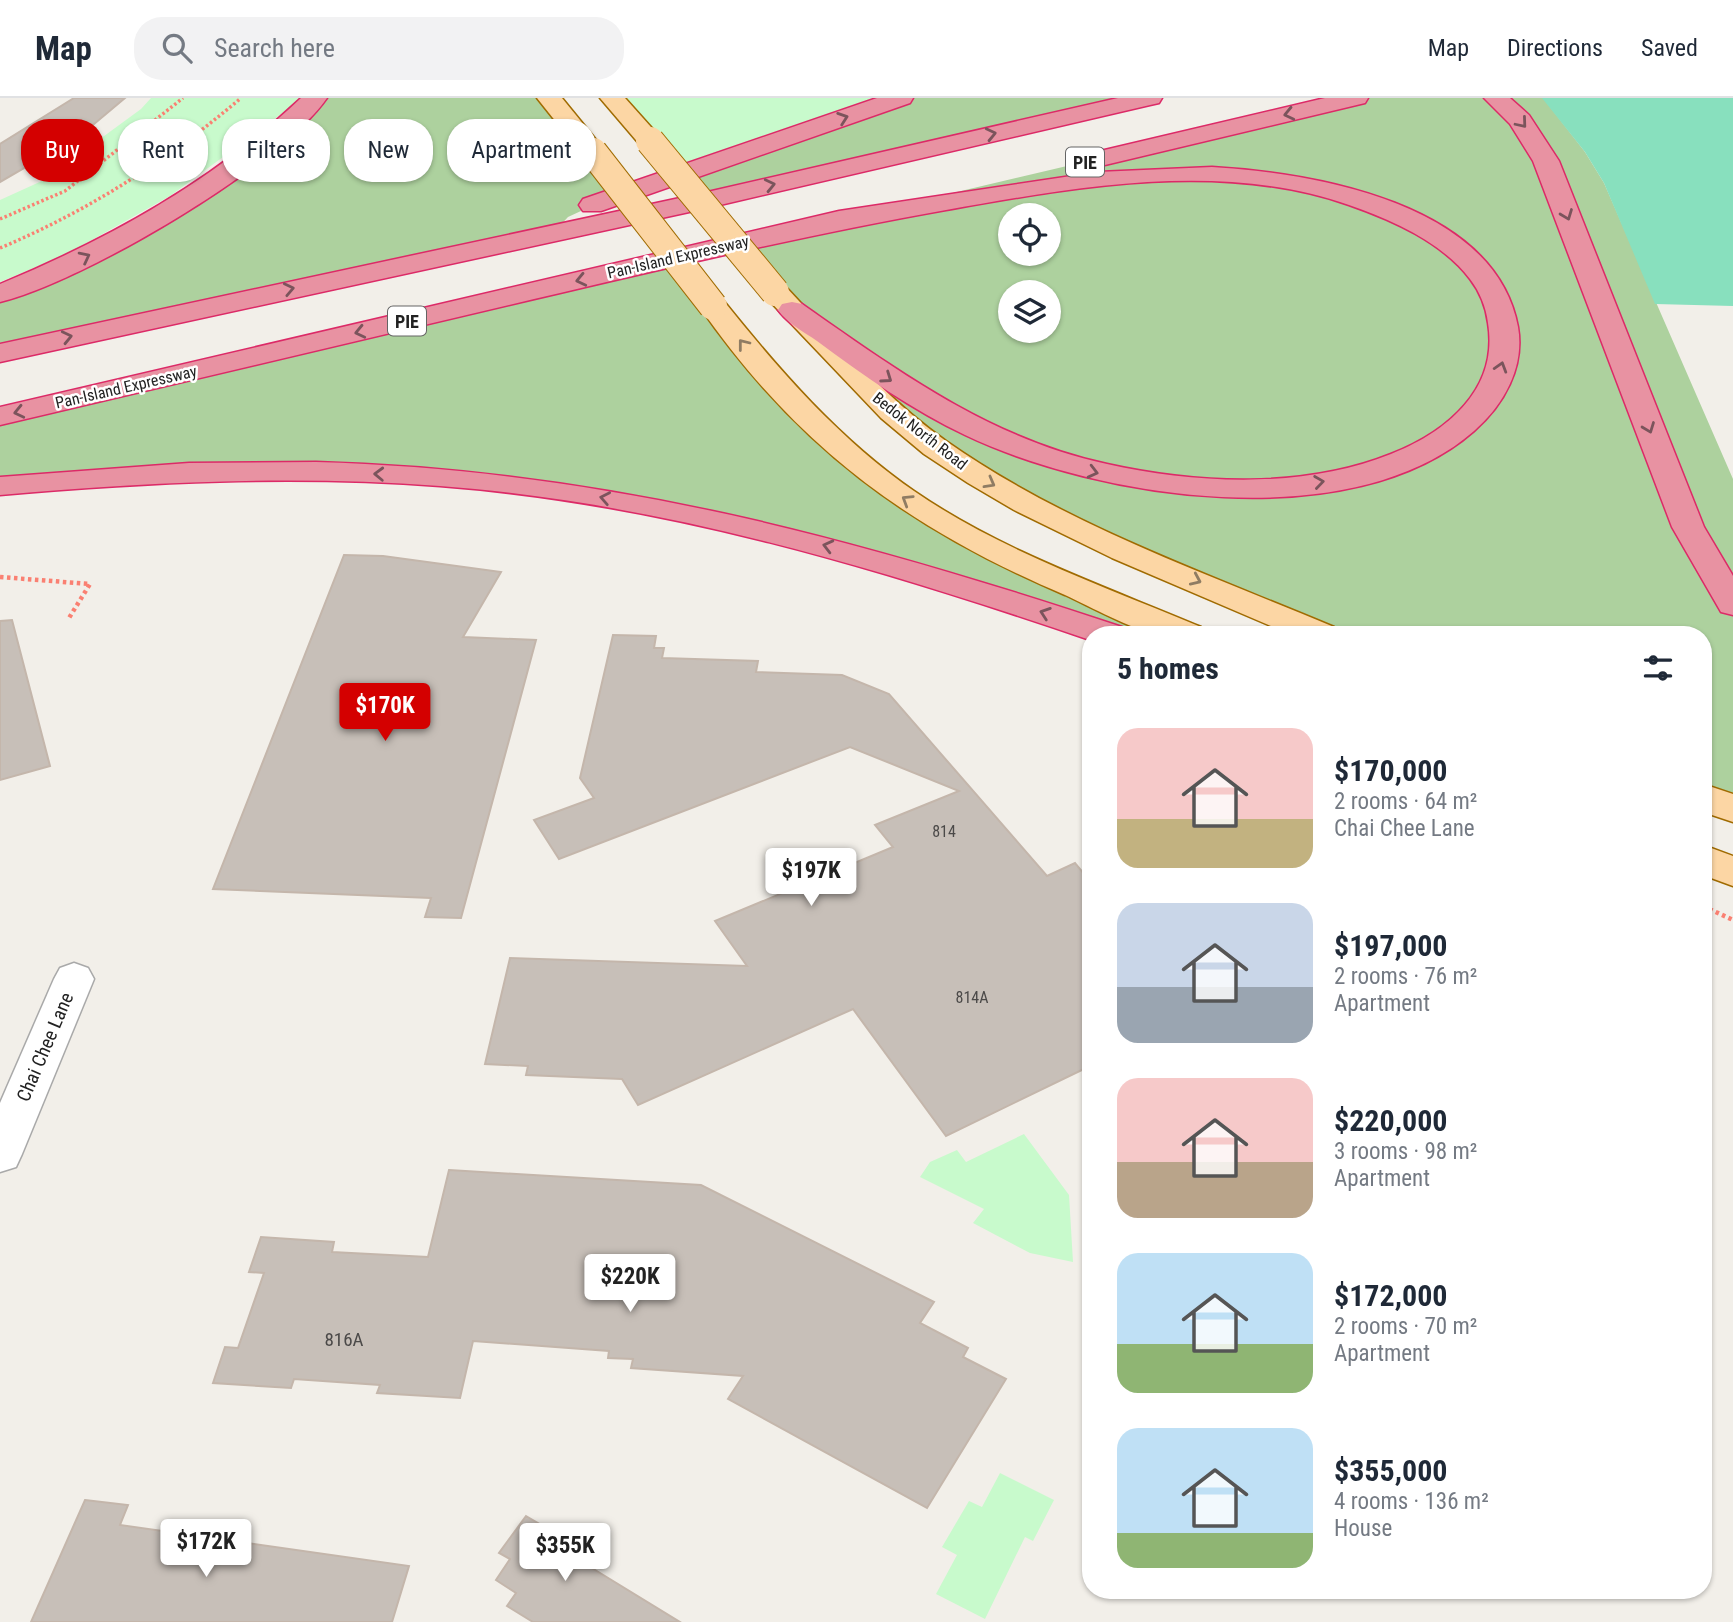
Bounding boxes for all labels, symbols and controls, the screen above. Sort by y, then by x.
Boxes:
search box [134,17,624,80]
text: Map [35,29,92,68]
icon: search [158,29,196,67]
text: Search here [214,33,335,63]
text: Map [1428,34,1469,62]
text: Directions [1507,34,1603,62]
text: Saved [1641,34,1698,62]
one-way arrow [1283,105,1295,120]
one-way arrow [836,112,848,126]
one-way arrow [1513,115,1526,128]
chip: Buy [21,119,104,182]
chip: Rent [118,119,208,182]
chip: Filters [222,119,330,182]
chip: New [344,119,433,182]
chip: Apartment [447,119,596,182]
one-way arrow [985,128,997,142]
road number: PIE [1066,148,1104,176]
one-way arrow [763,179,775,194]
map controls [998,203,1061,343]
button: locate [998,203,1061,266]
one-way arrow [1559,209,1573,221]
street label: Pan-Island Expressway [605,231,751,283]
one-way arrow [78,251,90,265]
one-way arrow [575,272,587,286]
button: layers [998,280,1061,343]
one-way arrow [283,283,295,298]
road number: PIE [388,306,426,336]
one-way arrow [354,324,366,338]
one-way arrow [60,331,72,346]
one-way arrow [738,339,751,352]
street label: Pan-Island Expressway [53,361,199,413]
one-way arrow [1493,361,1508,373]
one-way arrow [879,370,892,382]
street label: Bedok North Road [869,388,971,474]
one-way arrow [13,404,25,418]
one-way arrow [1640,421,1654,433]
one-way arrow [1087,464,1099,478]
one-way arrow [374,467,385,482]
one-way arrow [983,475,995,488]
one-way arrow [1313,475,1325,490]
one-way arrow [599,491,611,506]
one-way arrow [902,495,915,508]
one-way arrow [822,540,834,554]
one-way arrow [1188,572,1201,586]
one-way arrow [1039,607,1052,621]
icon: filters [1639,649,1677,687]
text: 5 homes [1117,651,1219,686]
pin: $170K [336,684,434,743]
text: $170K [355,692,415,719]
text: $170,000 [1334,753,1447,788]
icon: home [1173,756,1257,840]
text: 2 rooms · 64 m² [1334,788,1477,815]
text: Chai Chee Lane [1334,815,1475,842]
house number: 814 [932,822,956,841]
pin: $197K [762,848,860,908]
text: $197K [781,857,841,884]
text: $197,000 [1334,928,1447,963]
icon: home [1173,931,1257,1015]
text: 2 rooms · 76 m² [1334,963,1477,990]
house number: 814A [956,988,988,1007]
street label: Chai Chee Lane [12,989,78,1105]
text: Apartment [1334,990,1430,1017]
text: $220,000 [1334,1103,1447,1138]
icon: home [1173,1106,1257,1190]
text: 3 rooms · 98 m² [1334,1138,1477,1165]
text: Apartment [1334,1165,1430,1192]
pin: $220K [581,1254,679,1314]
text: $220K [600,1263,660,1290]
text: $172,000 [1334,1278,1447,1313]
icon: home [1173,1281,1257,1365]
text: 2 rooms · 70 m² [1334,1313,1477,1340]
house number: 816A [324,1328,364,1351]
text: Apartment [1334,1340,1430,1367]
text: $355,000 [1334,1453,1447,1488]
icon: home [1173,1456,1257,1540]
text: 4 rooms · 136 m² [1334,1488,1489,1515]
text: House [1334,1515,1392,1542]
pin: $172K [157,1520,255,1579]
pin: $355K [516,1524,614,1583]
text: $172K [176,1528,236,1555]
text: $355K [535,1532,595,1559]

